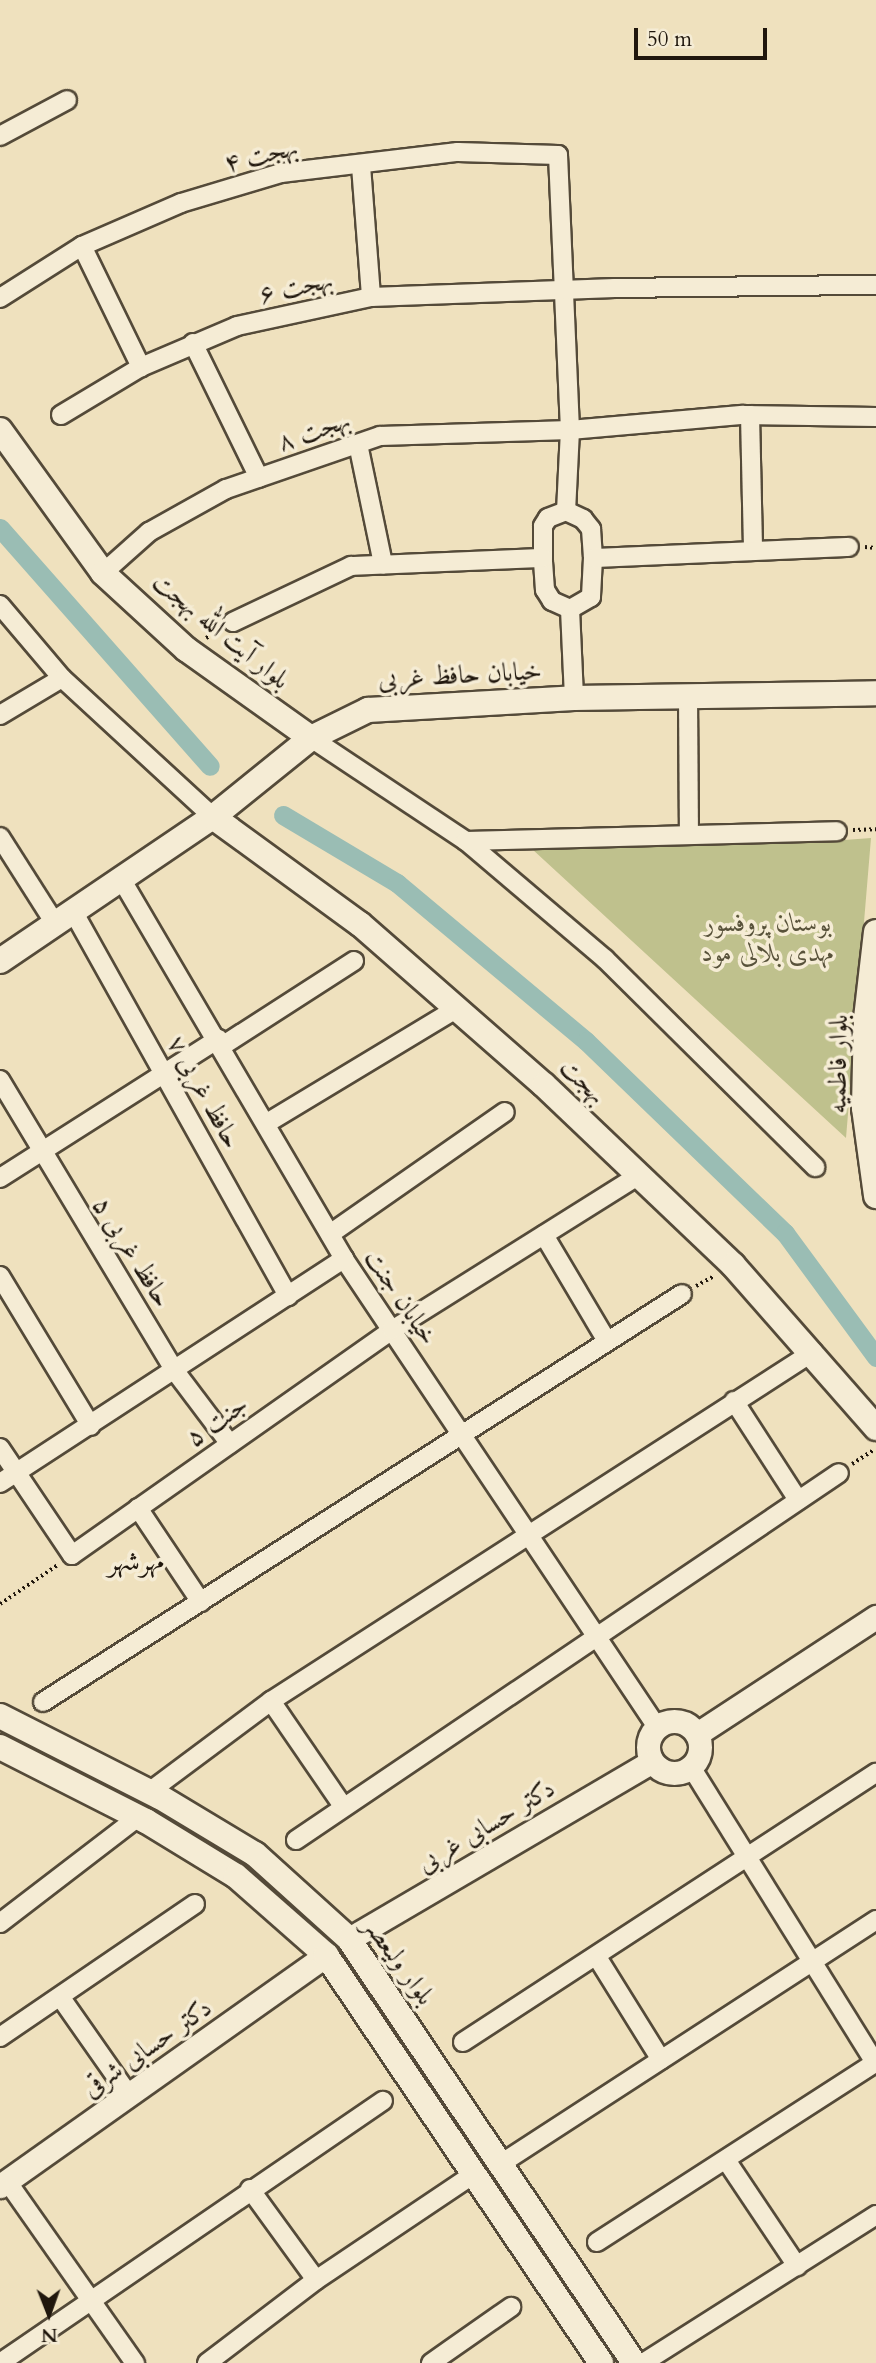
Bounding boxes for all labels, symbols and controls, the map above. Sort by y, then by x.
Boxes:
scale bar [638,14,771,58]
text: 50 m [647,25,692,54]
street label: بهجت ۴ [221,131,301,179]
street label: بهجت ۶ [256,264,336,310]
street label: بهجت ۸ [274,404,354,458]
street label: بلوار آیت الله بهجت [146,566,296,696]
street label: خیابان حافظ غربی [377,655,543,695]
park label: بوستان پروفسور مهدی بلالی مود [702,907,834,968]
street label: بلوار فاطمیه [822,1014,854,1114]
street label: حافظ غربی ۷ [160,1030,248,1154]
street label: بهجت [553,1052,613,1110]
street label: حافظ غربی ۵ [86,1191,178,1313]
street label: خیابان جنت [358,1243,444,1351]
street label: جنت ۵ [180,1389,254,1453]
district label: مهرشهر [108,1544,164,1578]
street label: دکتر حسابی غربی [412,1773,560,1879]
street label: بلوار ولیعصر [357,1911,441,2011]
street label: دکتر حسابی شرقی [76,1992,218,2104]
north arrow [14,2279,84,2349]
text: N [41,2322,58,2348]

